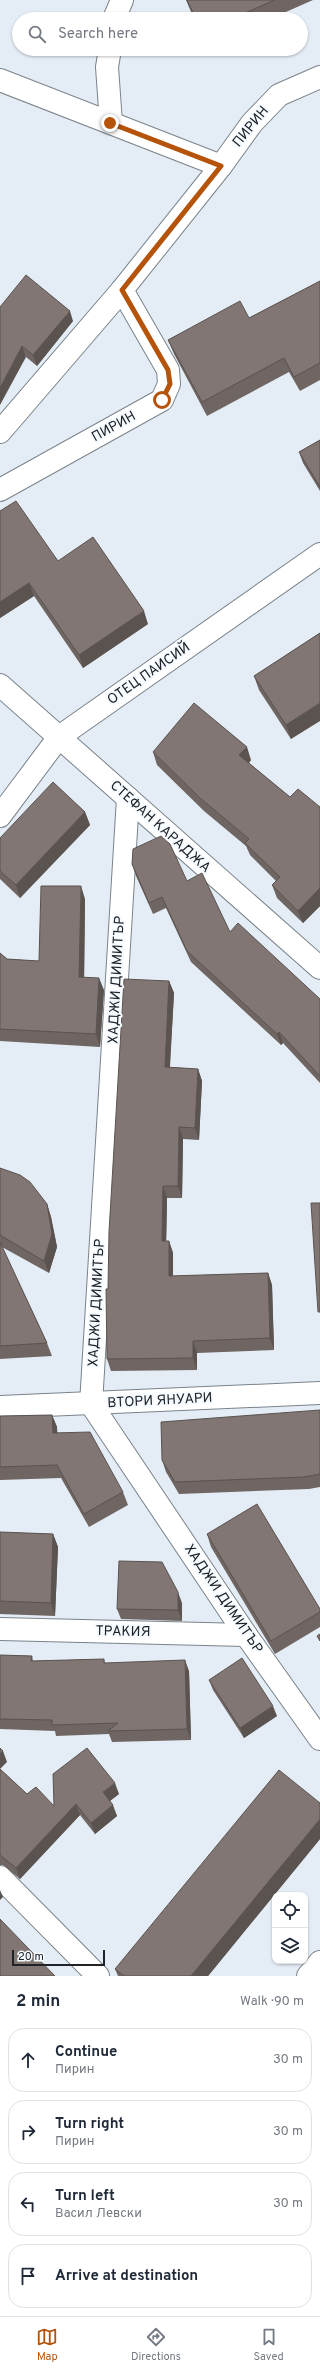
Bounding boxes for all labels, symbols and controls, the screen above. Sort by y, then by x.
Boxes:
search box [12,12,308,56]
icon: search [26,23,48,45]
text: Search here [58,25,138,44]
street label: ПИРИН [229,103,273,151]
route end [101,114,119,132]
route start [153,391,171,409]
street label: ПИРИН [89,408,139,446]
street label: ОТЕЦ ПАИСИЙ [104,638,194,709]
street label: СТЕФАН КАРАДЖА [106,777,214,877]
street label: ХАДЖИ ДИМИТЪР [105,915,129,1044]
street label: ХАДЖИ ДИМИТЪР [85,1238,109,1367]
street label: ВТОРИ ЯНУАРИ [107,1390,213,1412]
street label: ХАДЖИ ДИМИТЪР [180,1541,266,1657]
street label: ТРАКИЯ [95,1623,151,1641]
map controls [272,1892,308,1964]
button: locate [272,1892,308,1928]
button: layers [272,1928,308,1964]
scale bar [12,1948,105,1967]
text: 20 m [18,1950,44,1964]
text: 2 min [16,1991,60,2013]
text: Walk · 90 m [240,1994,304,2010]
text: Continue [55,2043,117,2062]
icon: ahead [17,2049,39,2071]
text: 30 m [273,2052,303,2068]
text: Пирин [55,2062,94,2078]
text: Turn right [55,2115,124,2134]
icon: right [17,2121,39,2143]
text: 30 m [273,2124,303,2140]
text: Пирин [55,2134,94,2150]
text: Turn left [55,2187,115,2206]
icon: left [17,2193,39,2215]
text: 30 m [273,2196,303,2212]
text: Васил Левски [55,2206,142,2222]
icon: arrive [17,2265,39,2287]
text: Arrive at destination [55,2267,198,2286]
tab: Map [36,2326,58,2364]
tab: Directions [131,2326,181,2364]
tab: Saved [253,2326,284,2364]

